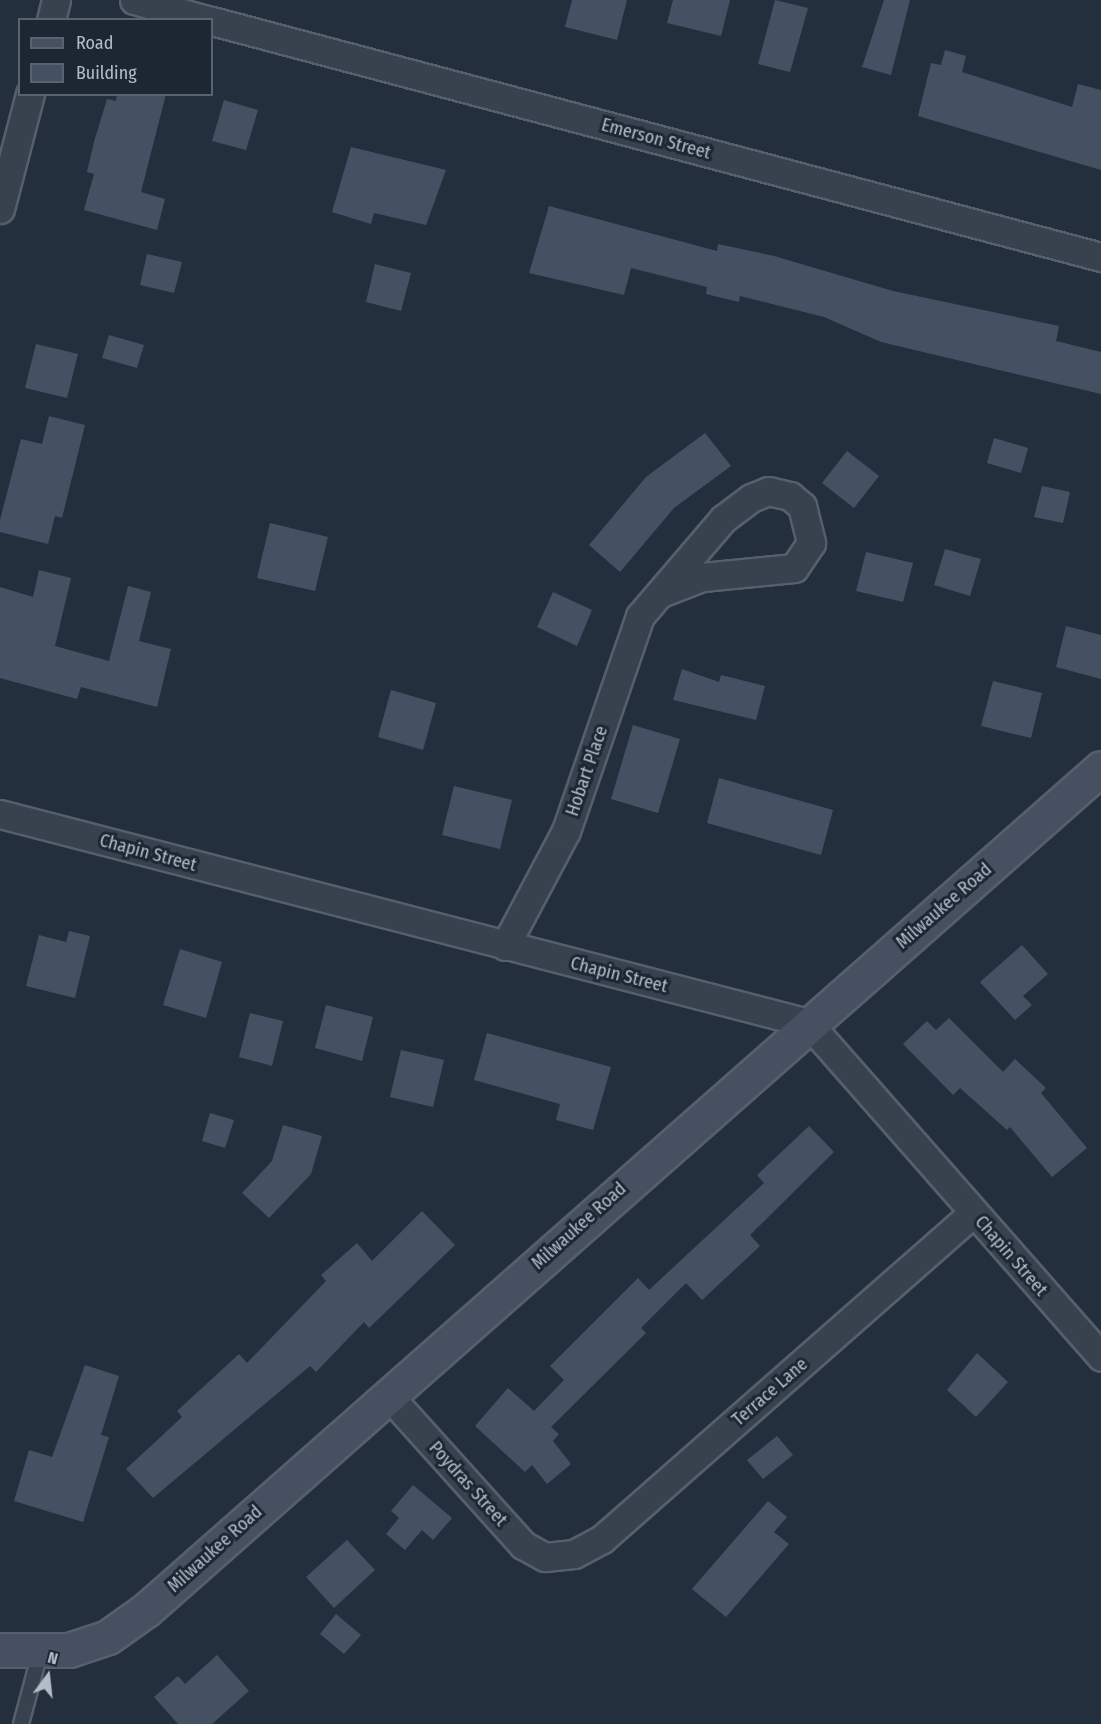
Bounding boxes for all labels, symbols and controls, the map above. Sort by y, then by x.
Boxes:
legend [18,18,213,96]
text: Road [76,32,113,54]
text: Building [76,62,137,84]
street label: Emerson Street [599,114,713,164]
street label: Hobart Place [561,723,613,819]
street label: Chapin Street [97,830,199,876]
street label: Milwaukee Road [892,859,996,953]
street label: Chapin Street [568,953,670,997]
street label: Milwaukee Road [527,1178,631,1274]
street label: Chapin Street [970,1211,1052,1301]
street label: Terrace Lane [728,1353,812,1431]
street label: Poydras Street [424,1437,512,1531]
street label: Milwaukee Road [163,1501,267,1597]
north arrow [18,1646,78,1706]
text: N [46,1648,60,1669]

